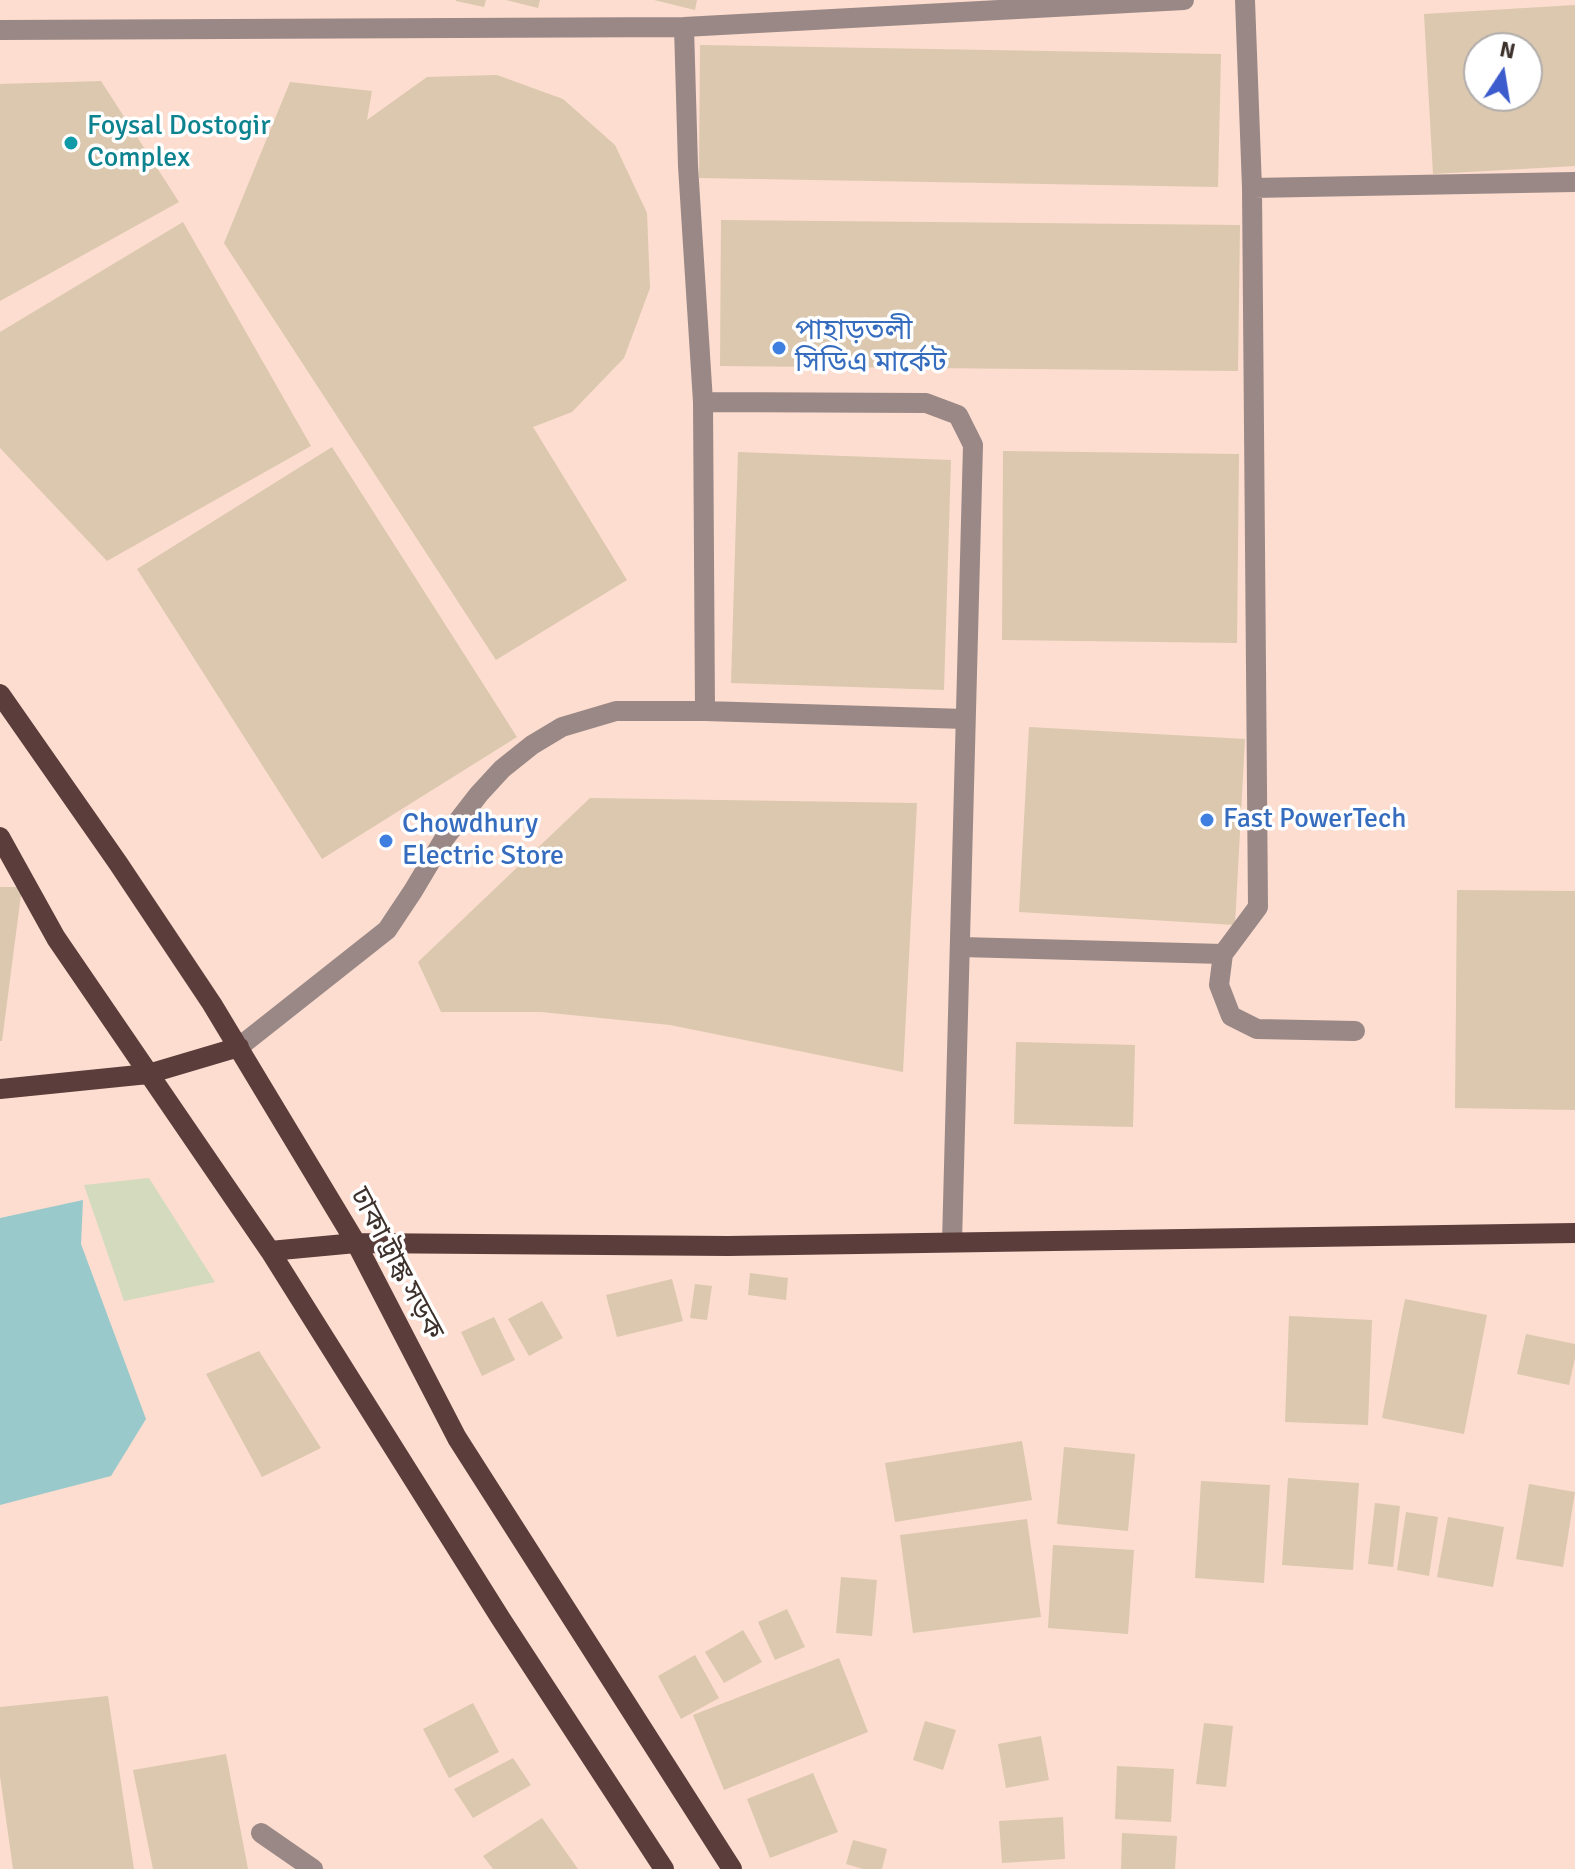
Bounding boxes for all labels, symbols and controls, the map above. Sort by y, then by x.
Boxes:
north arrow [1463,32,1543,112]
text: N [1497,35,1518,65]
place label: Foysal Dostogir Complex [87,110,270,176]
marker: Foysal Dostogir Complex [62,134,80,152]
place label: পাহাড়তলী সিডিএ মার্কেট [795,315,947,381]
marker: পাহাড়তলী সিডিএ মার্কেট [770,339,788,357]
place label: Fast PowerTech [1223,803,1407,837]
place label: Chowdhury Electric Store [402,808,564,874]
marker: Fast PowerTech [1198,811,1216,829]
marker: Chowdhury Electric Store [377,832,395,850]
street label: ঢাকা ট্রাঙ্ক সড়ক [342,1182,450,1346]

